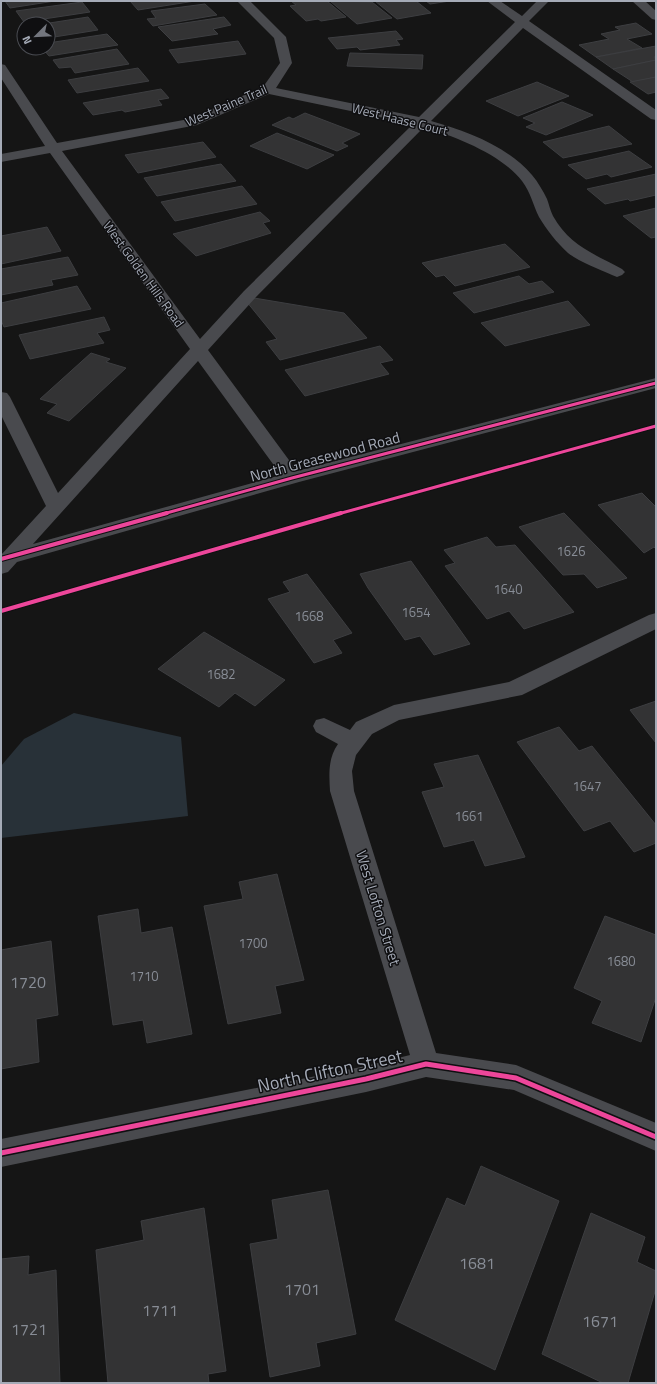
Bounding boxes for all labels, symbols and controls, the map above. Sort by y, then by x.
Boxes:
north arrow [16,16,56,56]
text: N [18,33,36,47]
street label: West Paine Trail [182,79,270,131]
street label: West Haase Court [350,97,451,141]
street label: West Golden Hills Road [99,217,189,331]
street label: North Greasewood Road [247,425,402,488]
house number: 1626 [556,541,586,561]
house number: 1640 [493,579,523,599]
house number: 1654 [401,602,431,622]
house number: 1668 [294,606,324,626]
house number: 1682 [206,664,236,684]
house number: 1647 [572,776,602,796]
house number: 1661 [454,806,484,826]
street label: West Lofton Street [350,847,407,969]
house number: 1700 [238,933,268,953]
house number: 1680 [606,951,636,971]
house number: 1710 [129,966,159,986]
house number: 1720 [10,970,46,994]
street label: North Clifton Street [255,1042,405,1099]
house number: 1681 [459,1251,495,1275]
house number: 1701 [284,1277,320,1301]
house number: 1711 [142,1298,178,1322]
house number: 1671 [582,1309,618,1333]
house number: 1721 [11,1317,47,1341]

